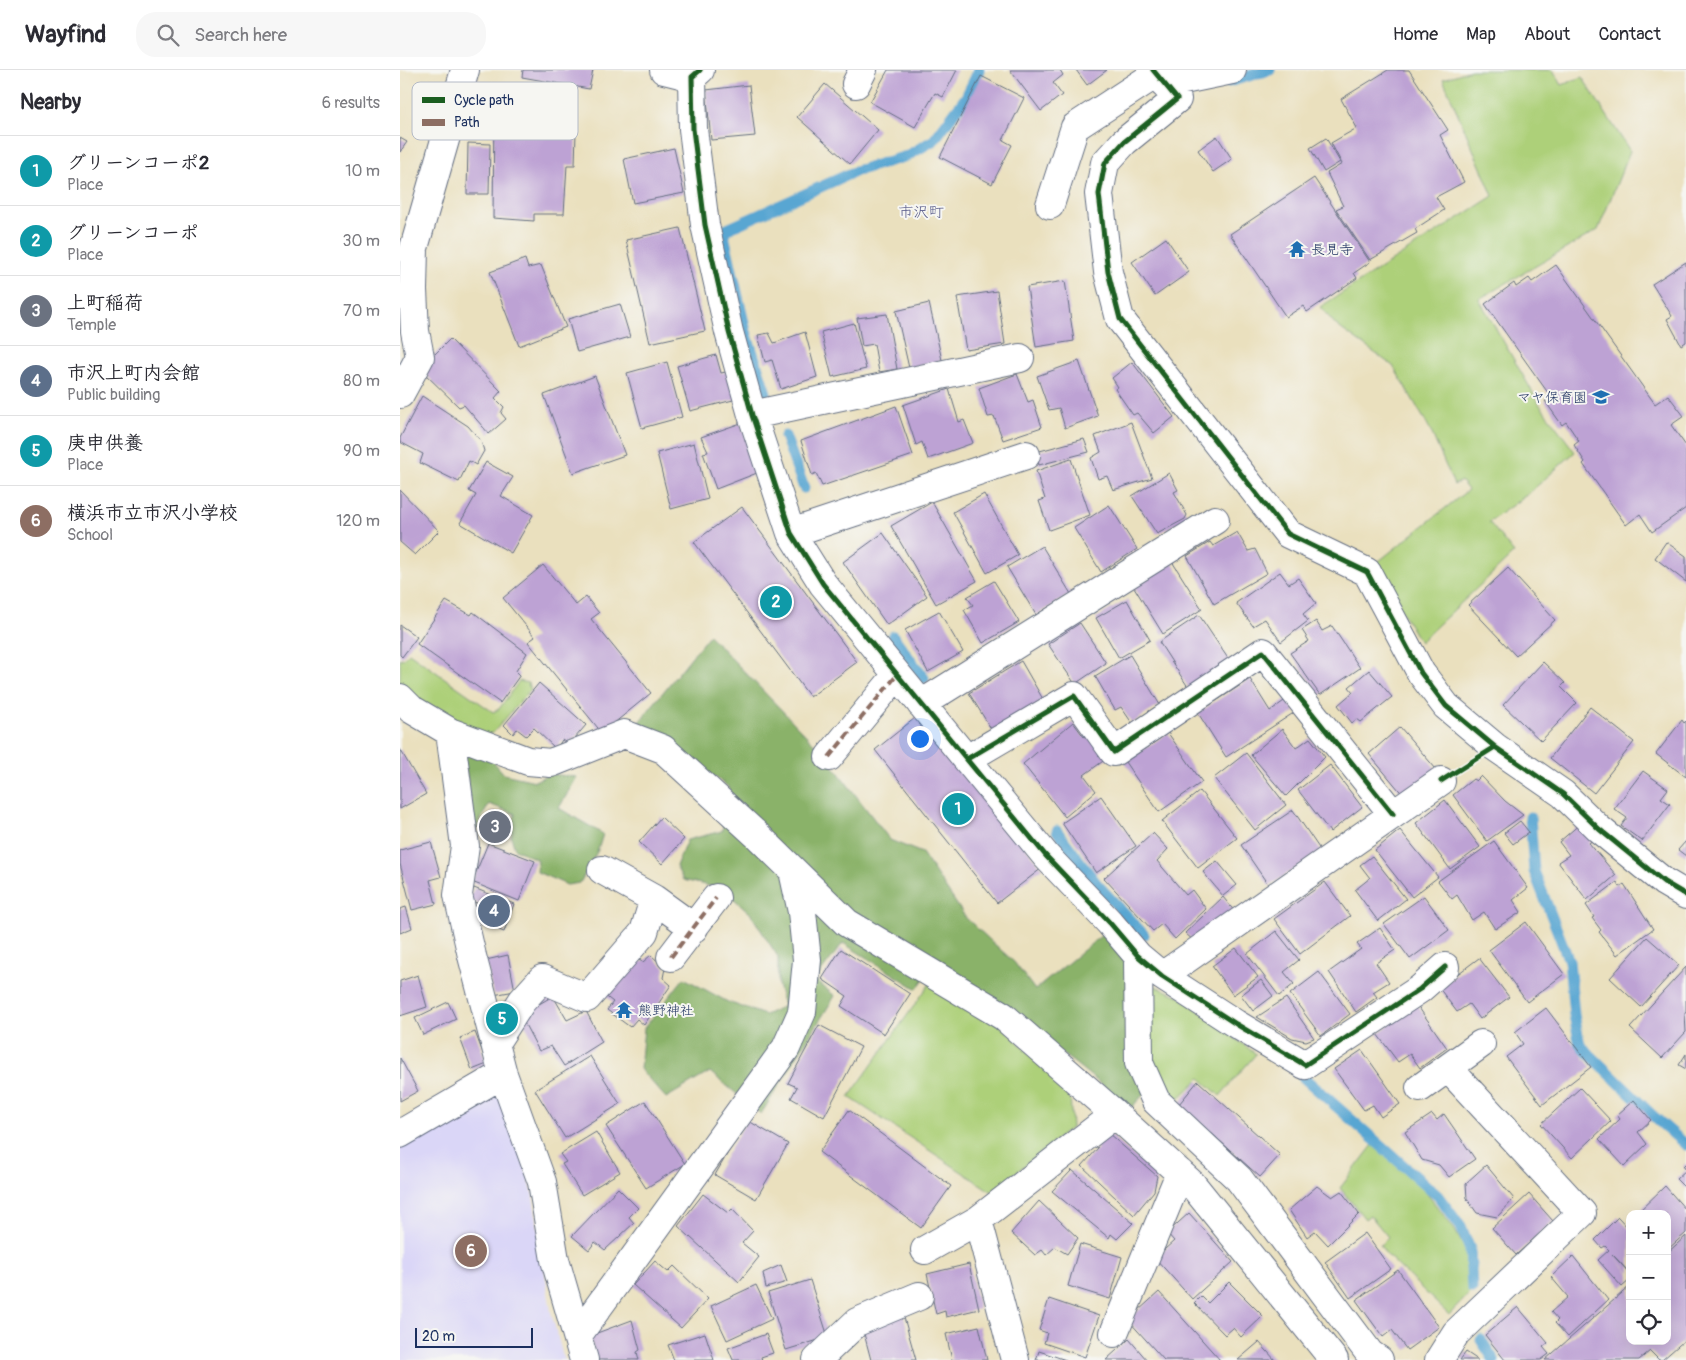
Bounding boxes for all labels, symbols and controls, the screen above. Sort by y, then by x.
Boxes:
search box [136,12,486,57]
text: Wayfind [25,20,106,49]
icon: search [154,21,182,49]
text: Search here [194,23,287,47]
text: Home [1393,23,1438,46]
text: Map [1466,23,1496,46]
text: About [1524,23,1570,46]
text: Contact [1598,23,1661,46]
legend [412,82,578,140]
text: Nearby [20,89,81,116]
text: Cycle path [454,92,514,109]
text: 6 results [322,93,380,113]
text: Path [454,114,479,131]
text: グリーンコーポ2 [67,151,209,175]
text: 1 [33,161,39,181]
text: 10 m [345,161,380,181]
text: Place [67,175,103,195]
district label: 市沢町 [898,203,944,222]
text: グリーンコーポ [67,221,199,245]
text: 2 [32,231,40,251]
text: 30 m [342,231,380,251]
temple icon: 長見寺 [1287,239,1307,259]
place label: 長見寺 [1311,241,1353,258]
text: Place [67,245,103,265]
text: 上町稲荷 [67,291,143,315]
text: 3 [32,301,40,321]
text: 70 m [343,301,380,321]
text: Temple [67,315,116,335]
text: 市沢上町内会館 [67,361,200,385]
text: 4 [31,371,41,391]
text: 80 m [343,371,380,391]
text: Public building [67,385,160,405]
school or university icon: マヤ保育園 [1591,387,1611,407]
place label: マヤ保育園 [1517,389,1587,406]
text: 庚申供養 [67,431,143,455]
text: 5 [32,441,40,461]
text: 90 m [343,441,380,461]
text: Place [67,455,103,475]
text: 横浜市立市沢小学校 [67,501,238,525]
text: 6 [31,511,41,531]
text: 120 m [336,511,380,531]
text: School [67,525,113,545]
pin: 2 [760,583,792,621]
your location [907,726,933,752]
pin: 1 [942,790,974,828]
pin: 3 [479,808,511,846]
pin: 4 [478,892,510,930]
pin: 5 [486,1000,518,1038]
temple icon: 熊野神社 [614,1000,634,1020]
place label: 熊野神社 [638,1002,694,1019]
map controls [1626,1210,1671,1345]
button: + [1626,1210,1671,1255]
pin: 6 [455,1232,487,1270]
button: − [1626,1255,1671,1300]
button: locate [1626,1300,1671,1345]
scale bar [415,1325,532,1348]
text: 20 m [422,1328,455,1345]

